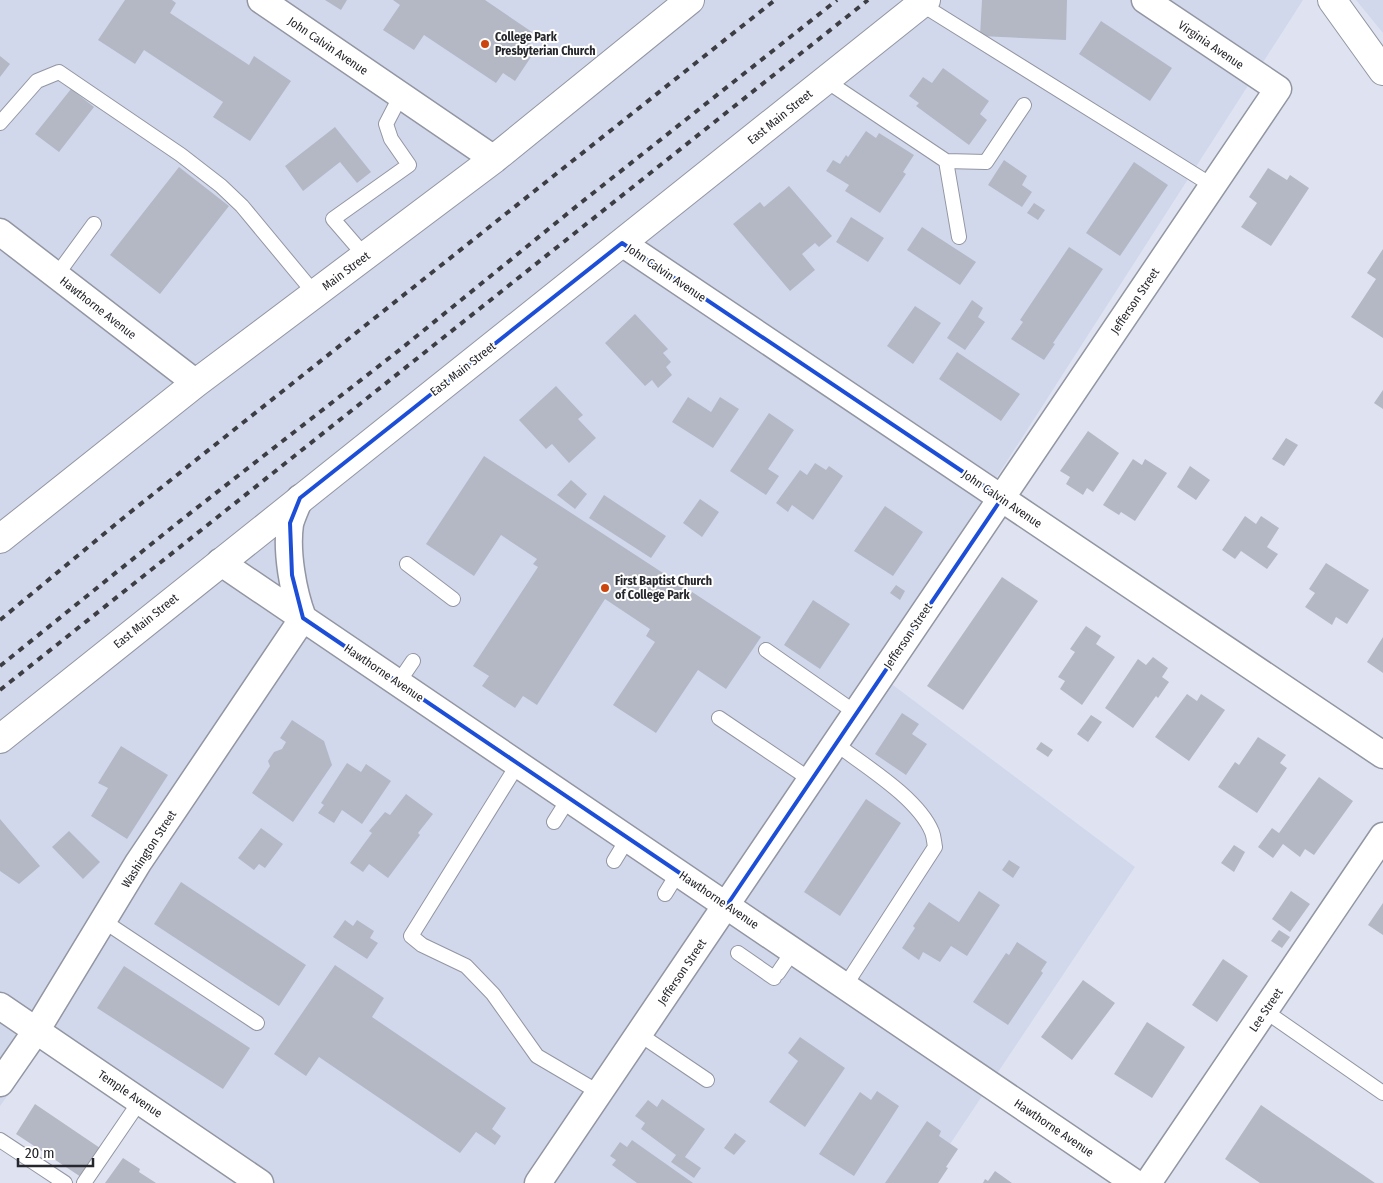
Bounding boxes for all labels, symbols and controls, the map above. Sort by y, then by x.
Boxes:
street label: John Calvin Avenue [285,14,371,78]
street label: Virginia Avenue [1176,18,1246,72]
place label: College Park Presbyterian Church [495,30,595,58]
marker: College Park Presbyterian Church [479,38,491,50]
street label: East Main Street [745,87,815,147]
street label: John Calvin Avenue [623,241,709,305]
street label: Main Street [319,248,373,293]
street label: Jefferson Street [1108,265,1162,337]
street label: Hawthorne Avenue [57,274,139,342]
street label: East Main Street [427,339,499,399]
street label: John Calvin Avenue [959,467,1045,531]
place label: First Baptist Church of College Park [615,574,712,602]
marker: First Baptist Church of College Park [599,582,611,594]
street label: East Main Street [111,591,181,651]
street label: Jefferson Street [881,600,935,672]
street label: Hawthorne Avenue [342,641,426,705]
street label: Washington Street [119,808,179,890]
street label: Hawthorne Avenue [677,868,761,932]
street label: Jefferson Street [655,936,709,1008]
street label: Lee Street [1246,986,1286,1034]
street label: Temple Avenue [95,1067,165,1121]
street label: Hawthorne Avenue [1012,1096,1096,1160]
scale bar [18,1136,92,1168]
text: 20 m [25,1144,55,1162]

